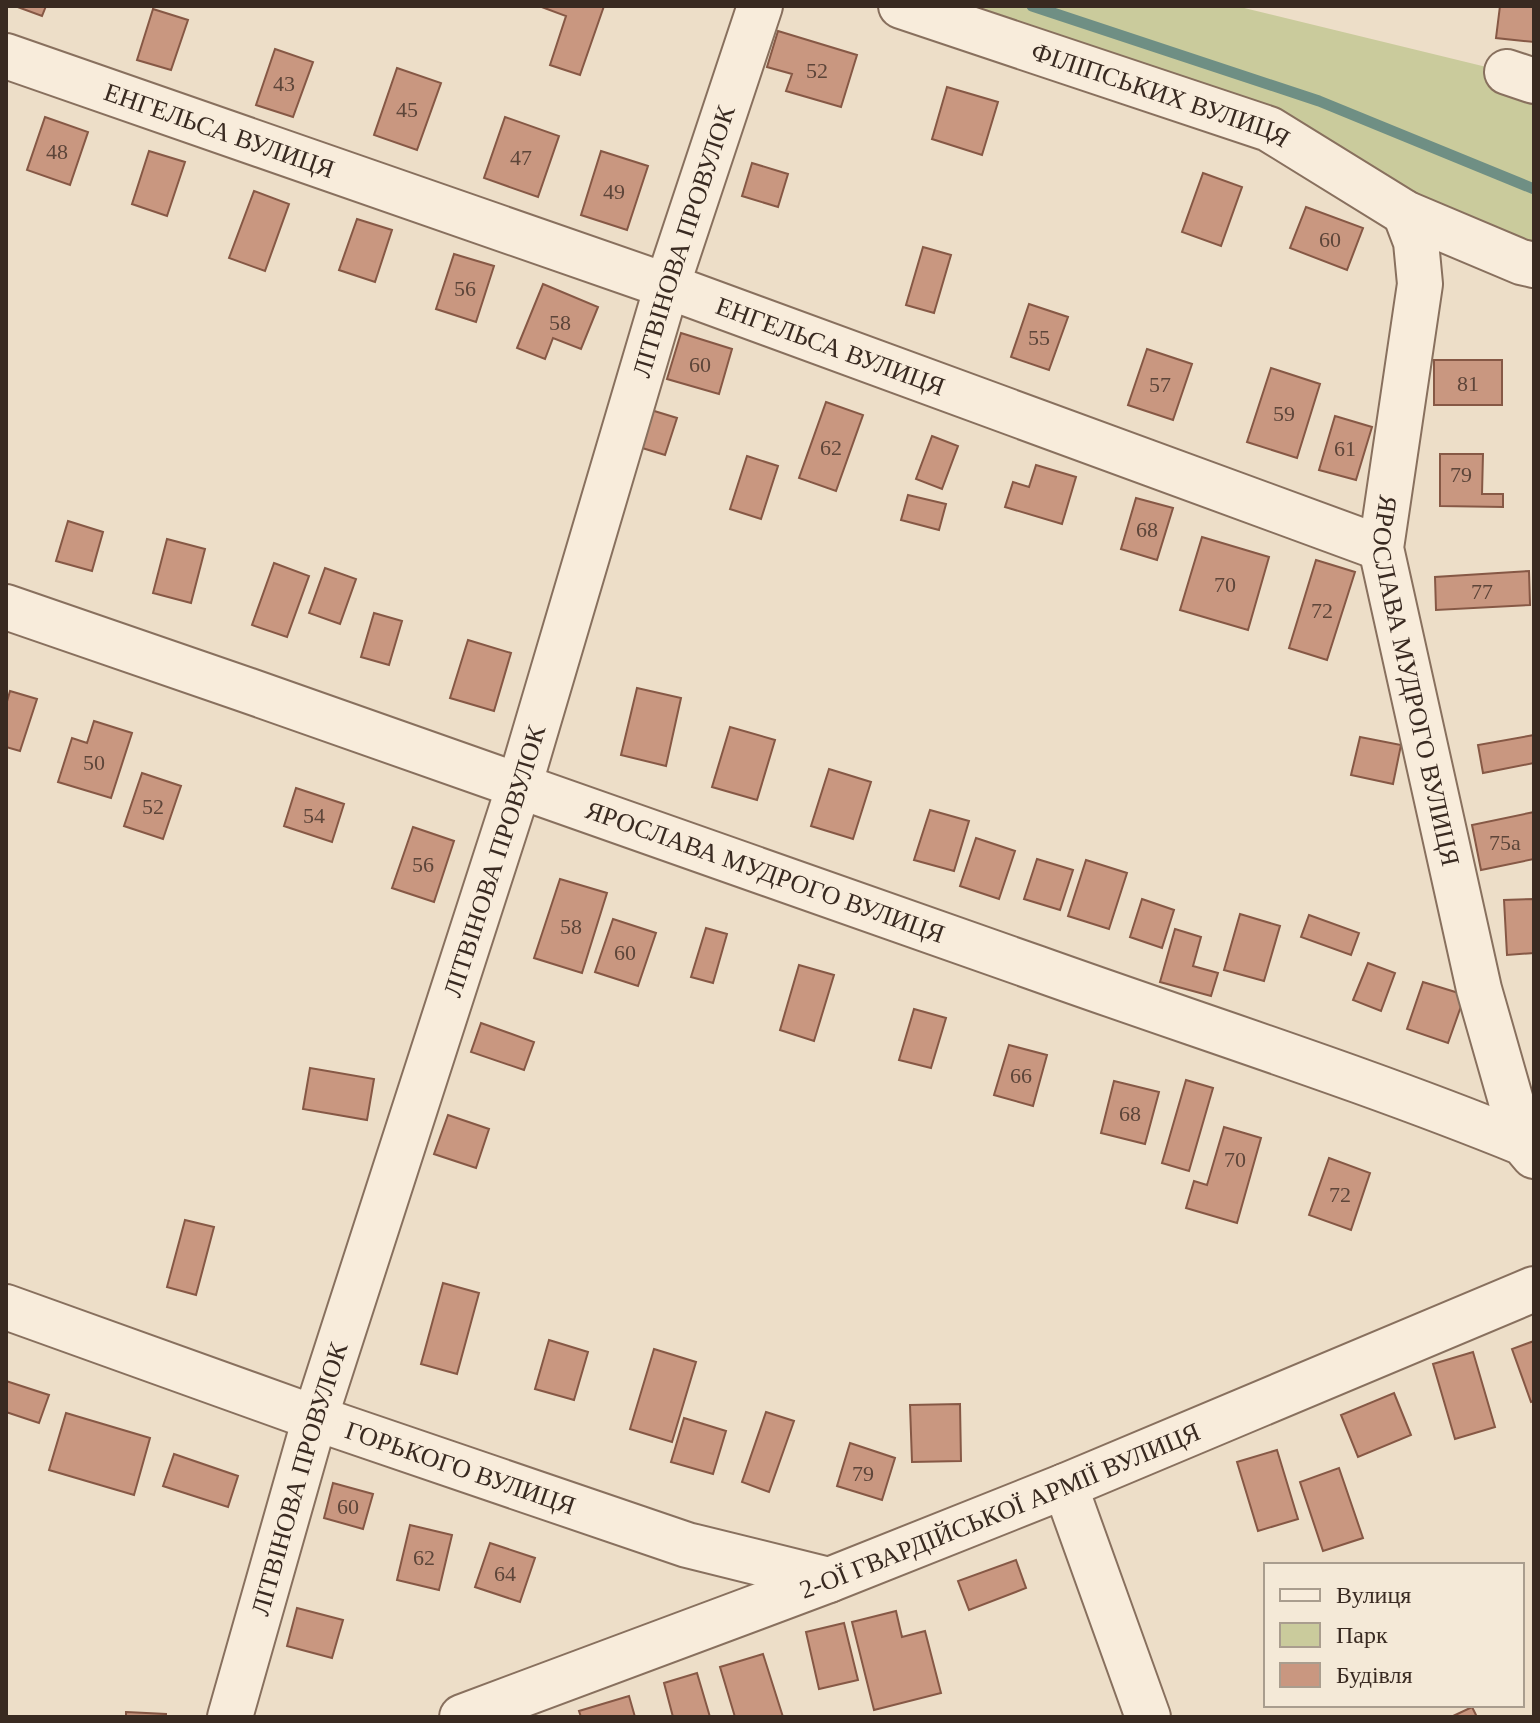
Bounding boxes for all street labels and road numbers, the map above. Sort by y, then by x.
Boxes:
street label: ФІЛІПСЬКИХ ВУЛИЦЯ [1028,36,1295,153]
street label: ЕНГЕЛЬСА ВУЛИЦЯ [101,77,338,184]
street label: ЛІТВІНОВА ПРОВУЛОК [626,101,741,380]
street label: ЕНГЕЛЬСА ВУЛИЦЯ [712,291,949,401]
street label: ЯРОСЛАВА МУДРОГО ВУЛИЦЯ [1366,493,1466,869]
street label: ЛІТВІНОВА ПРОВУЛОК [437,721,551,1001]
street label: ЯРОСЛАВА МУДРОГО ВУЛИЦЯ [582,795,948,949]
street label: ЛІТВІНОВА ПРОВУЛОК [245,1338,353,1619]
street label: ГОРЬКОГО ВУЛИЦЯ [342,1415,579,1520]
street label: 2-ОЇ ГВАРДІЙСЬКОЇ АРМІЇ ВУЛИЦЯ [795,1417,1204,1604]

